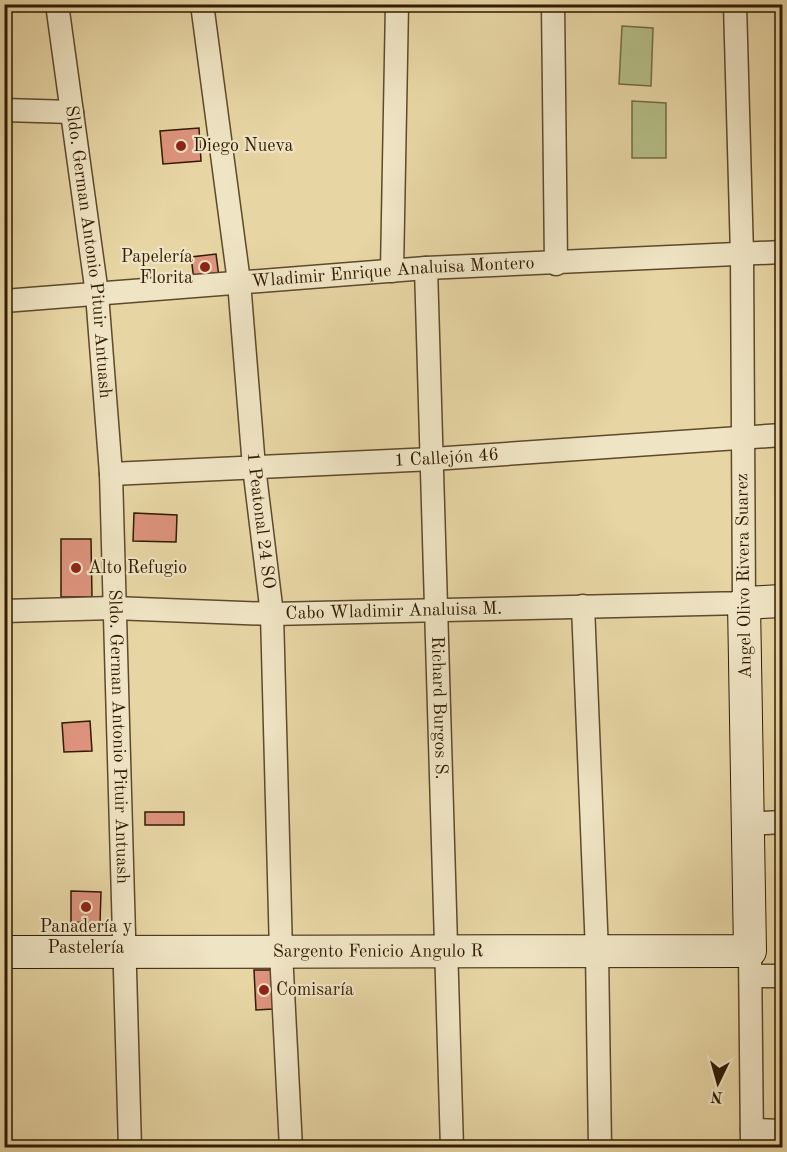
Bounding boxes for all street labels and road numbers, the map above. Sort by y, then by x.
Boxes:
street label: Sldo. German Antonio Pituir Antuash [62,104,114,399]
street label: Wladimir Enrique Analuisa Montero [251,254,535,291]
street label: 1 Callejón 46 [394,445,500,470]
street label: 1 Peatonal 24 SO [244,451,278,590]
street label: Angel Olivo Rivera Suarez [733,473,755,679]
street label: Sldo. German Antonio Pituir Antuash [105,589,132,884]
street label: Cabo Wladimir Analuisa M. [285,600,502,623]
street label: Richard Burgos S. [428,636,450,780]
street label: Sargento Fenicio Angulo R [273,942,483,961]

